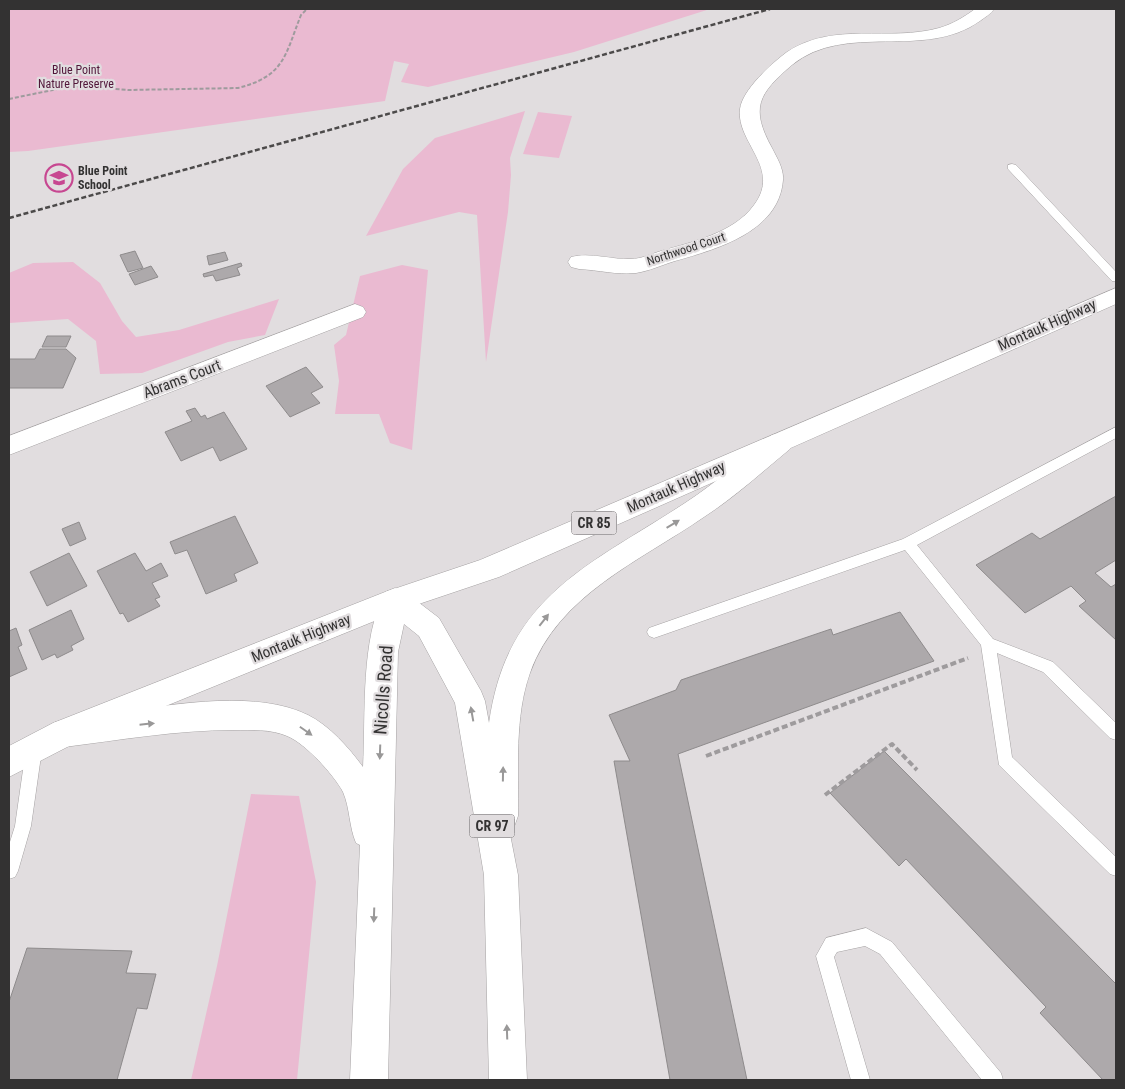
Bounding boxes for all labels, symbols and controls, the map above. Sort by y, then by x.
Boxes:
park label: Blue Point Nature Preserve [38,63,114,91]
school or university icon: Blue Point School [44,163,74,193]
place label: Blue Point School [78,164,128,192]
street label: Northwood Court [645,230,727,268]
street label: Montauk Highway [995,295,1099,355]
street label: Abrams Court [141,356,223,402]
street label: Montauk Highway [624,457,728,517]
road number: CR 85 [572,512,616,534]
one-way arrow [667,519,680,528]
street label: Montauk Highway [249,610,353,666]
one-way arrow [539,614,550,627]
street label: Nicolls Road [369,645,397,735]
one-way arrow [468,707,476,722]
one-way arrow [139,720,155,728]
one-way arrow [299,726,313,736]
one-way arrow [375,744,383,760]
one-way arrow [499,766,507,782]
road number: CR 97 [470,814,514,838]
one-way arrow [370,907,378,923]
one-way arrow [502,1023,510,1039]

